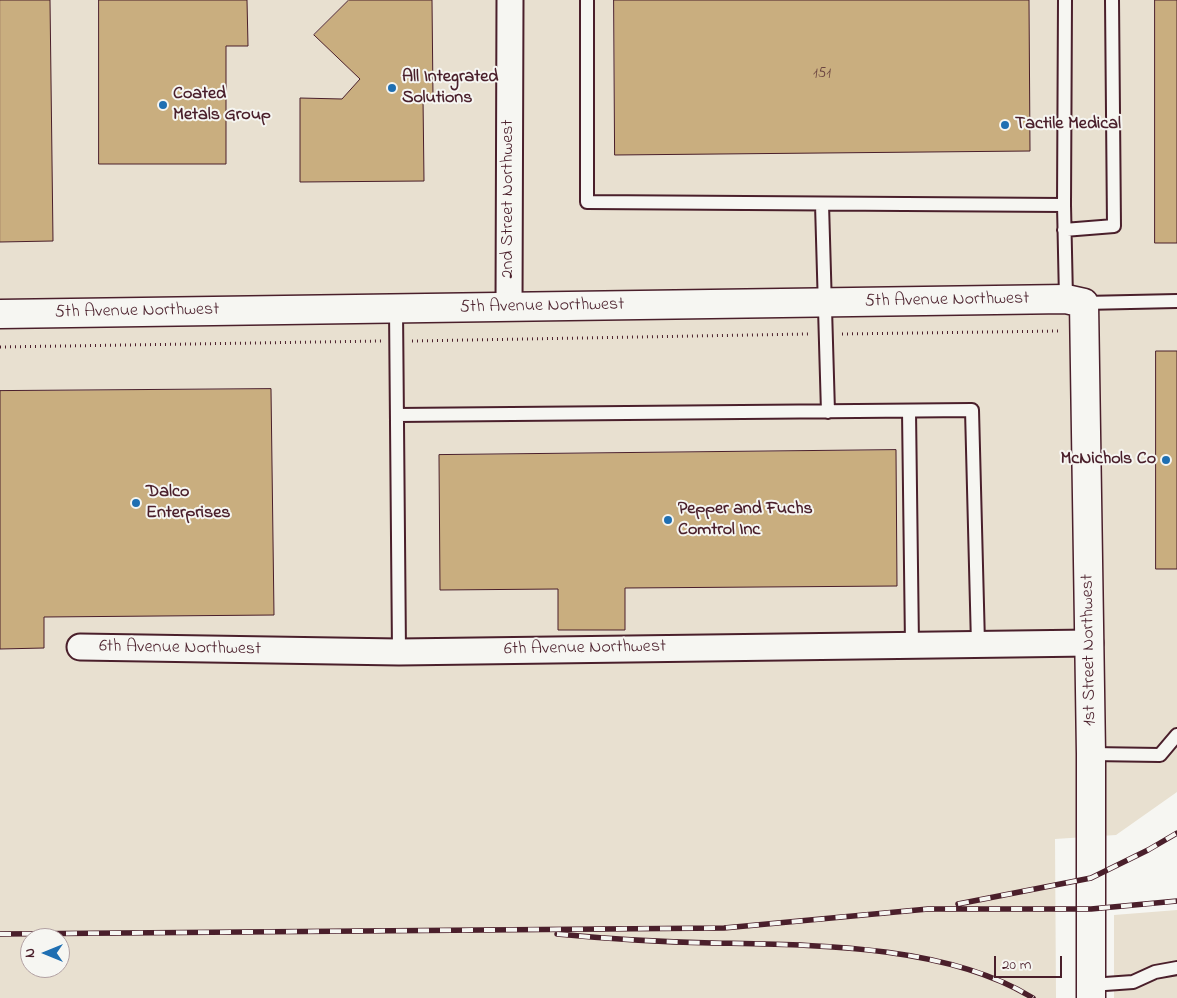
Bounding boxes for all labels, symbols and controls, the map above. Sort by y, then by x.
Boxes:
house number: 151 [813,66,831,84]
place label: All Integrated Solutions [402,67,498,110]
marker: All Integrated Solutions [386,82,398,94]
place label: Coated Metals Group [173,84,271,126]
marker: Coated Metals Group [157,99,169,111]
place label: Tactile Medical [1015,114,1121,136]
street label: 2nd Street Northwest [498,119,520,279]
marker: Tactile Medical [999,119,1011,131]
street label: 5th Avenue Northwest [865,289,1029,313]
street label: 5th Avenue Northwest [460,295,624,319]
street label: 5th Avenue Northwest [55,300,219,324]
place label: McNichols Co [1060,449,1156,471]
marker: McNichols Co [1160,454,1172,466]
place label: Dalco Enterprises [146,482,230,524]
marker: Dalco Enterprises [130,497,142,509]
place label: Pepper and Fuchs Comtrol Inc [678,499,813,542]
marker: Pepper and Fuchs Comtrol Inc [662,514,674,526]
street label: 1st Street Northwest [1078,574,1102,726]
street label: 6th Avenue Northwest [99,637,261,661]
street label: 6th Avenue Northwest [504,637,666,661]
north arrow [20,928,70,978]
scale bar [997,946,1064,978]
text: N [20,948,41,958]
text: 20 m [1002,954,1031,976]

